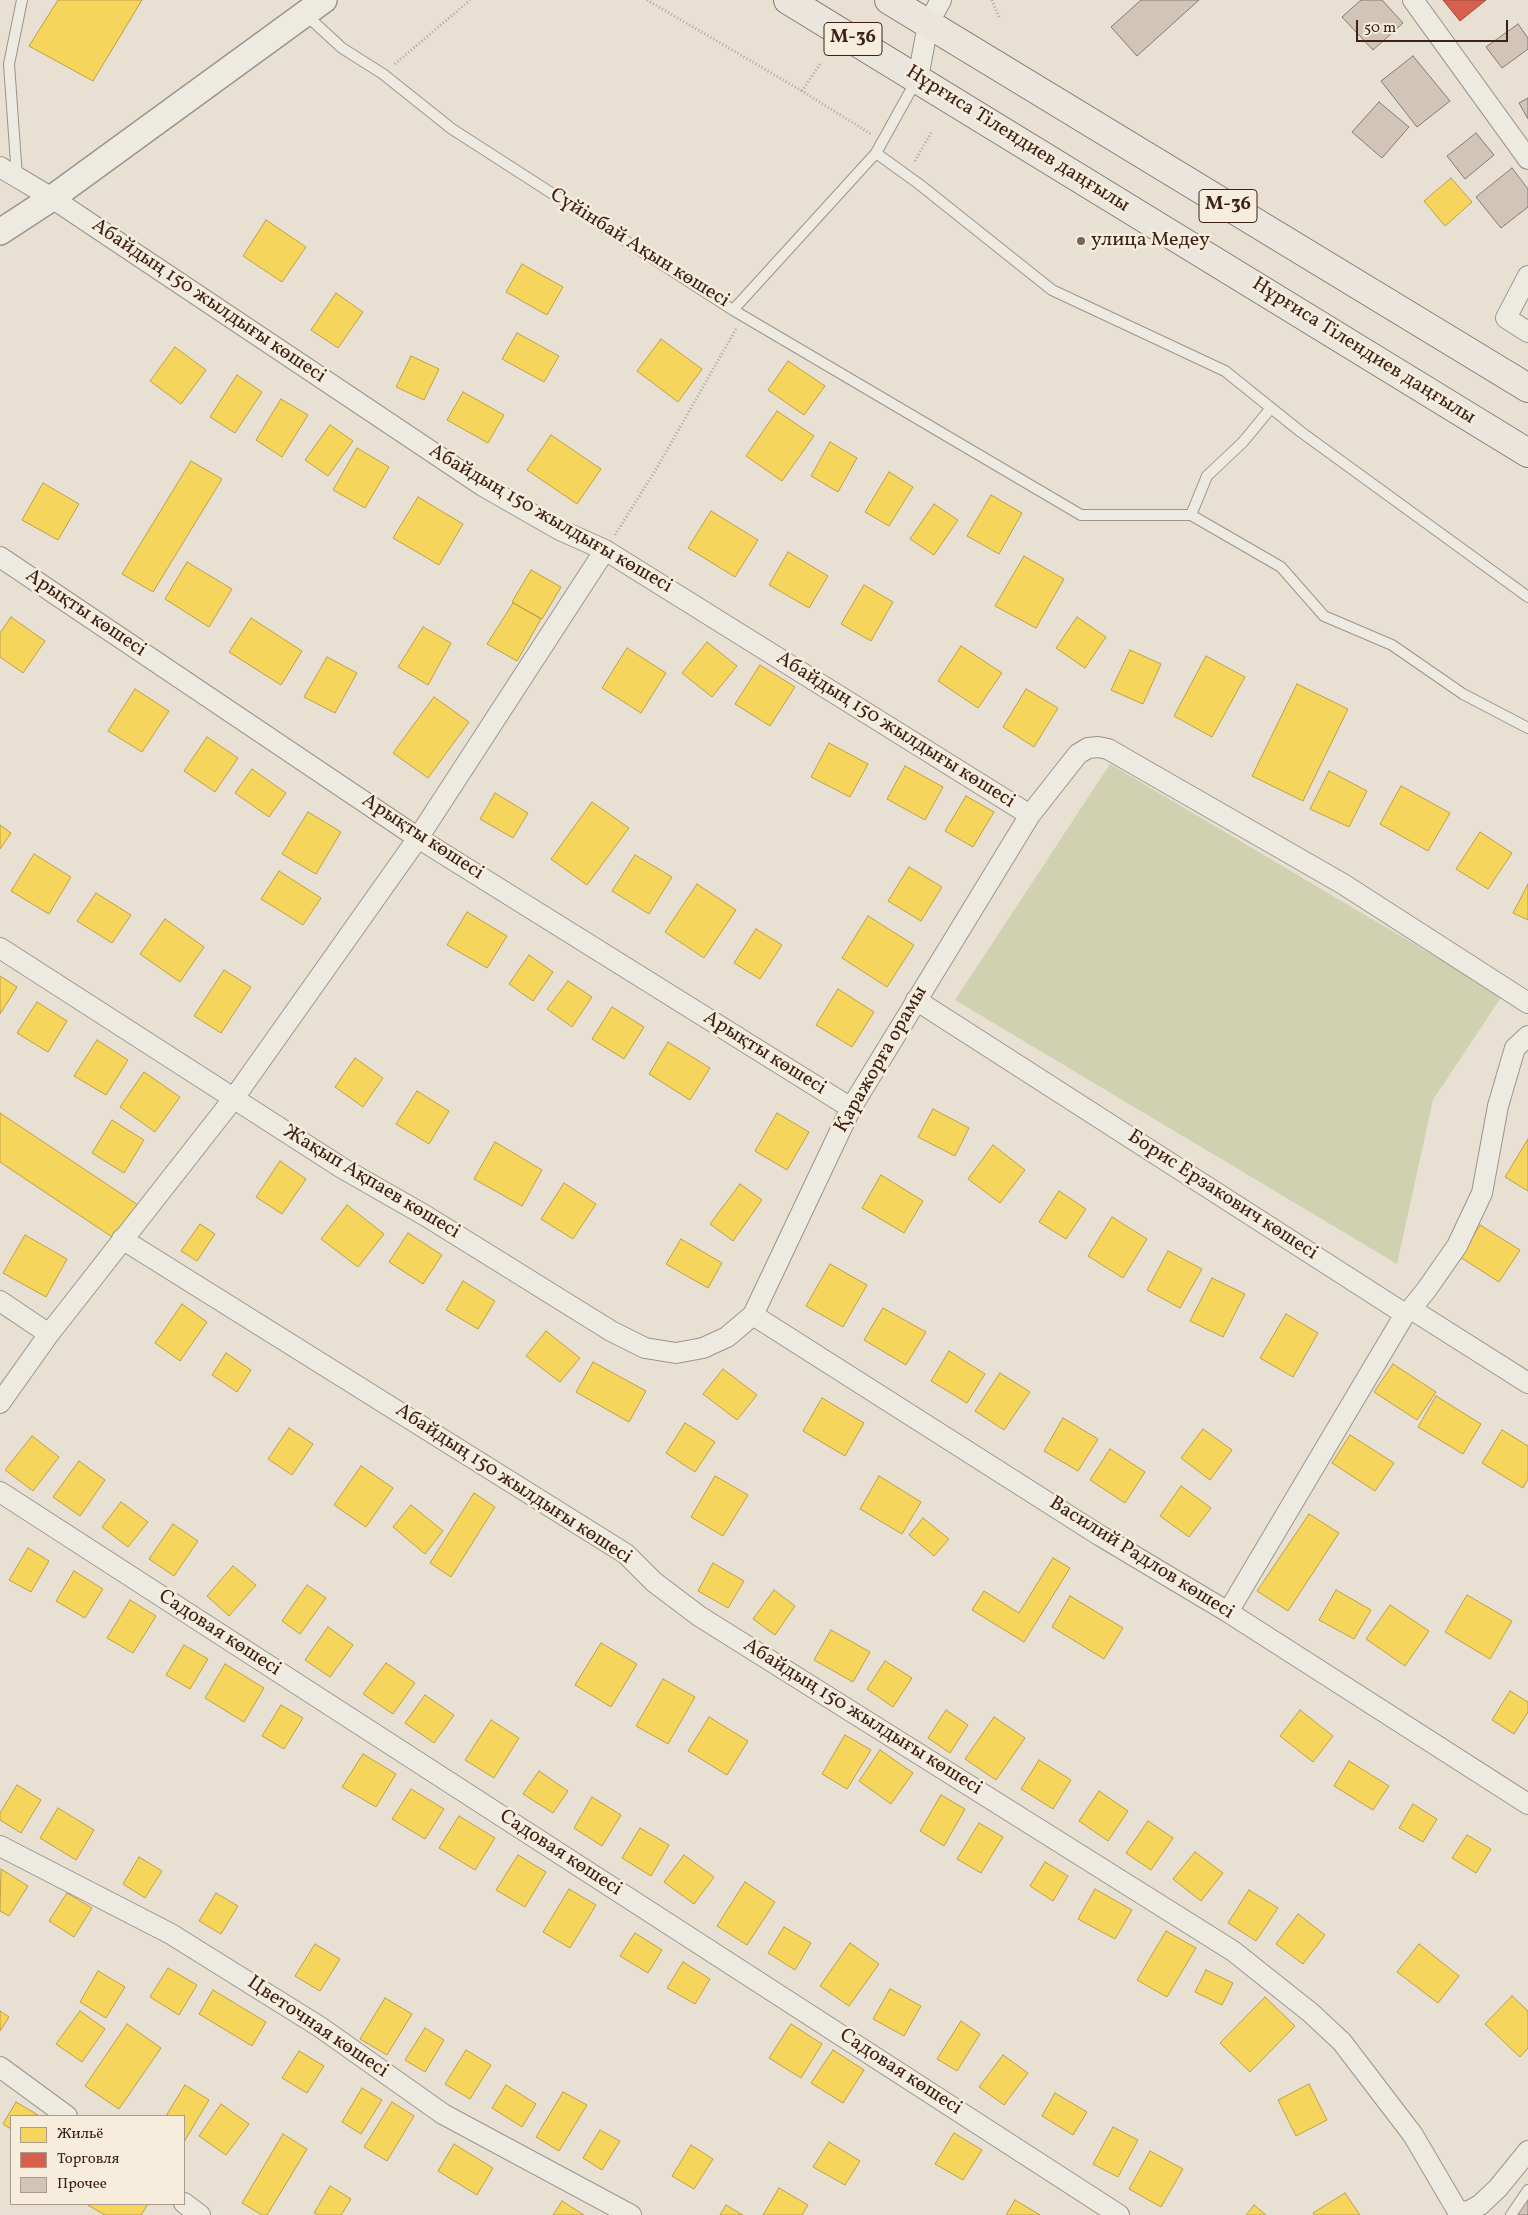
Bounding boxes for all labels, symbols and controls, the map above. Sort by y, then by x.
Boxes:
scale bar [1358,10,1510,42]
text: 50 m [1364,18,1396,39]
road number: M-36 [824,22,882,56]
street label: Нұрғиса Тілендиев даңғылы [901,61,1133,219]
street label: Сүйінбай Ақын көшесі [545,184,733,314]
road number: M-36 [1199,190,1257,222]
street label: Абайдың 150 жылдығы көшесі [86,214,330,390]
place label: улица Медеу [1091,229,1210,253]
marker: улица Медеу [1075,235,1087,247]
street label: Нұрғиса Тілендиев даңғылы [1247,273,1479,431]
street label: Абайдың 150 жылдығы көшесі [424,440,676,600]
street label: Арықты көшесі [20,565,150,663]
street label: Абайдың 150 жылдығы көшесі [771,647,1019,815]
street label: Арықты көшесі [357,790,487,886]
street label: Қаражорға орамы [830,982,934,1138]
street label: Арықты көшесі [698,1007,830,1101]
street label: Жақып Ақпаев көшесі [278,1121,464,1245]
street label: Борис Ерзакович көшесі [1122,1126,1322,1266]
street label: Абайдың 150 жылдығы көшесі [390,1399,636,1571]
street label: Василий Радлов көшесі [1044,1492,1238,1626]
street label: Садовая көшесі [153,1585,285,1683]
street label: Абайдың 150 жылдығы көшесі [738,1634,986,1802]
street label: Садовая көшесі [494,1805,626,1903]
street label: Цветочная көшесі [242,1972,392,2084]
street label: Садовая көшесі [834,2024,966,2122]
legend [10,2115,185,2205]
text: Жильё [57,2124,103,2145]
text: Торговля [57,2149,119,2170]
text: Прочее [57,2174,107,2195]

